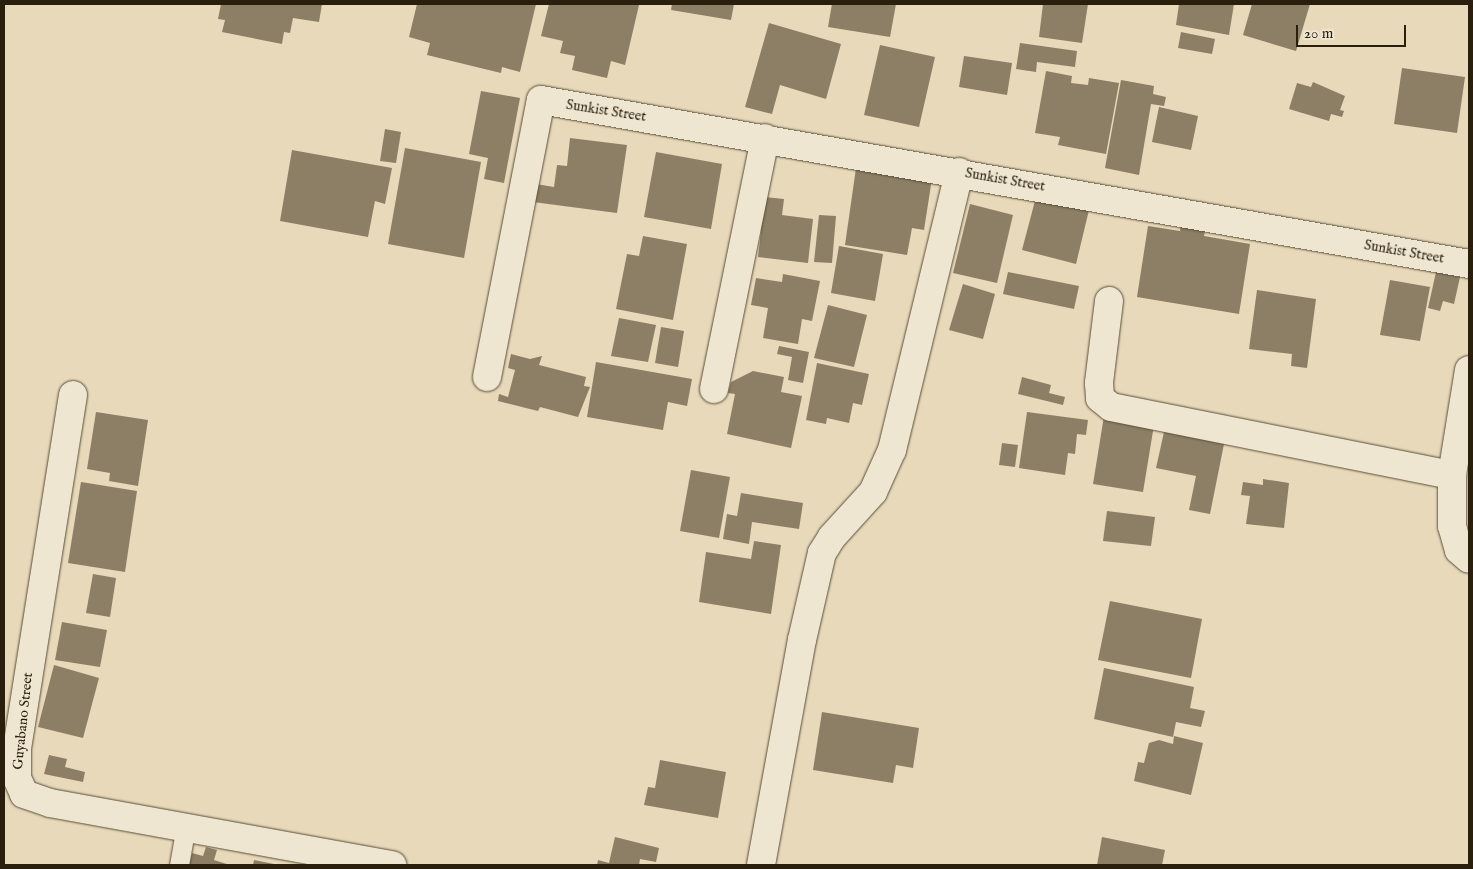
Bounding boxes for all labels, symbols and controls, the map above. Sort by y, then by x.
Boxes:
scale bar [1298,15,1408,47]
text: 20 m [1304,24,1333,43]
street label: Sunkist Street [565,96,647,126]
street label: Sunkist Street [964,165,1046,195]
street label: Sunkist Street [1363,237,1445,267]
street label: Guyabano Street [10,672,36,770]

